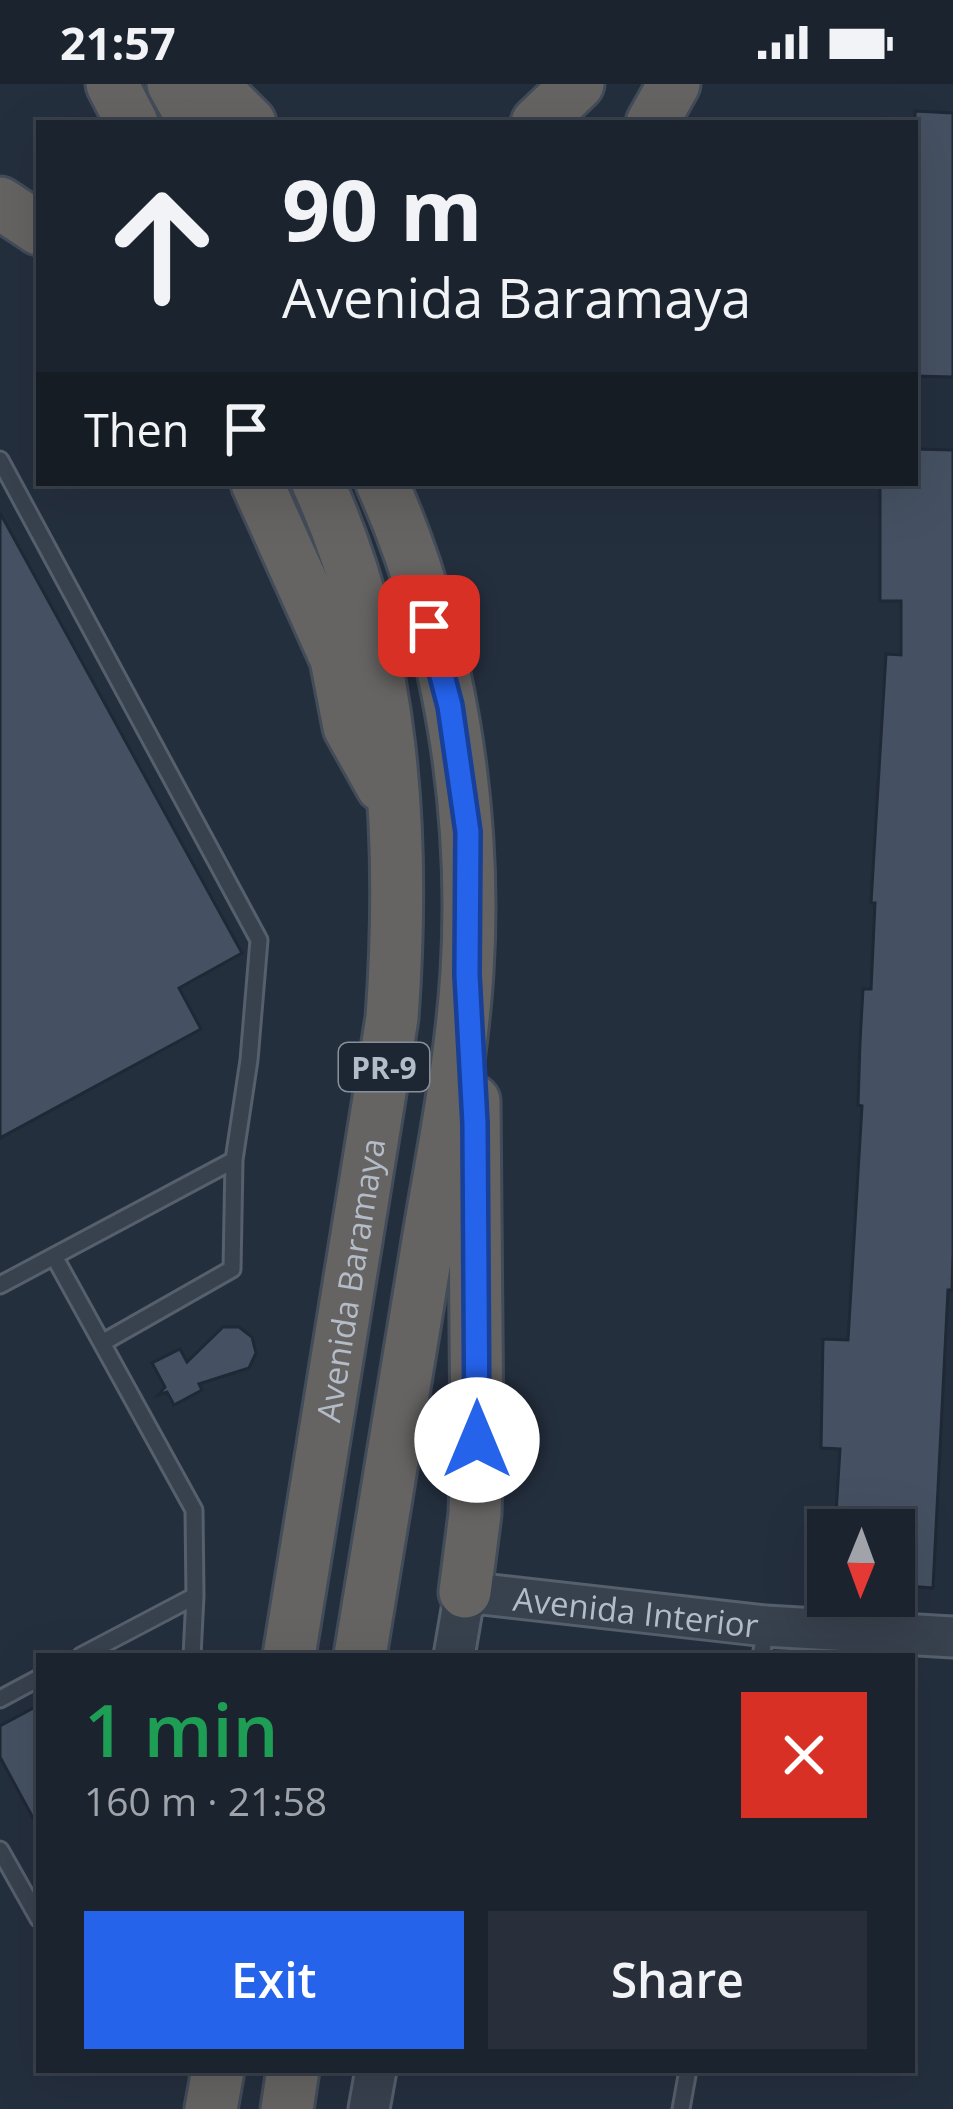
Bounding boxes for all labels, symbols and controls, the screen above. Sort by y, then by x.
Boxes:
text: 21:57 [60,12,176,73]
text: 90 m [282,151,482,266]
icon: ahead [84,168,240,324]
text: Avenida Baramaya [282,260,751,334]
icon: arrive [213,396,279,462]
text: Then [84,399,189,460]
pin [378,575,480,677]
icon: arrive [396,593,462,659]
road number: PR-9 [339,1043,429,1091]
street label: Avenida Baramaya [305,1135,395,1425]
position arrow [414,1377,540,1503]
north arrow [807,1509,915,1617]
map controls [807,1509,915,1617]
street label: Avenida Interior [511,1575,761,1648]
text: 1 min [84,1680,278,1778]
button: close [741,1692,867,1818]
text: 160 m · 21:58 [84,1774,327,1827]
button: Exit [84,1911,464,2049]
button: Share [488,1911,867,2049]

